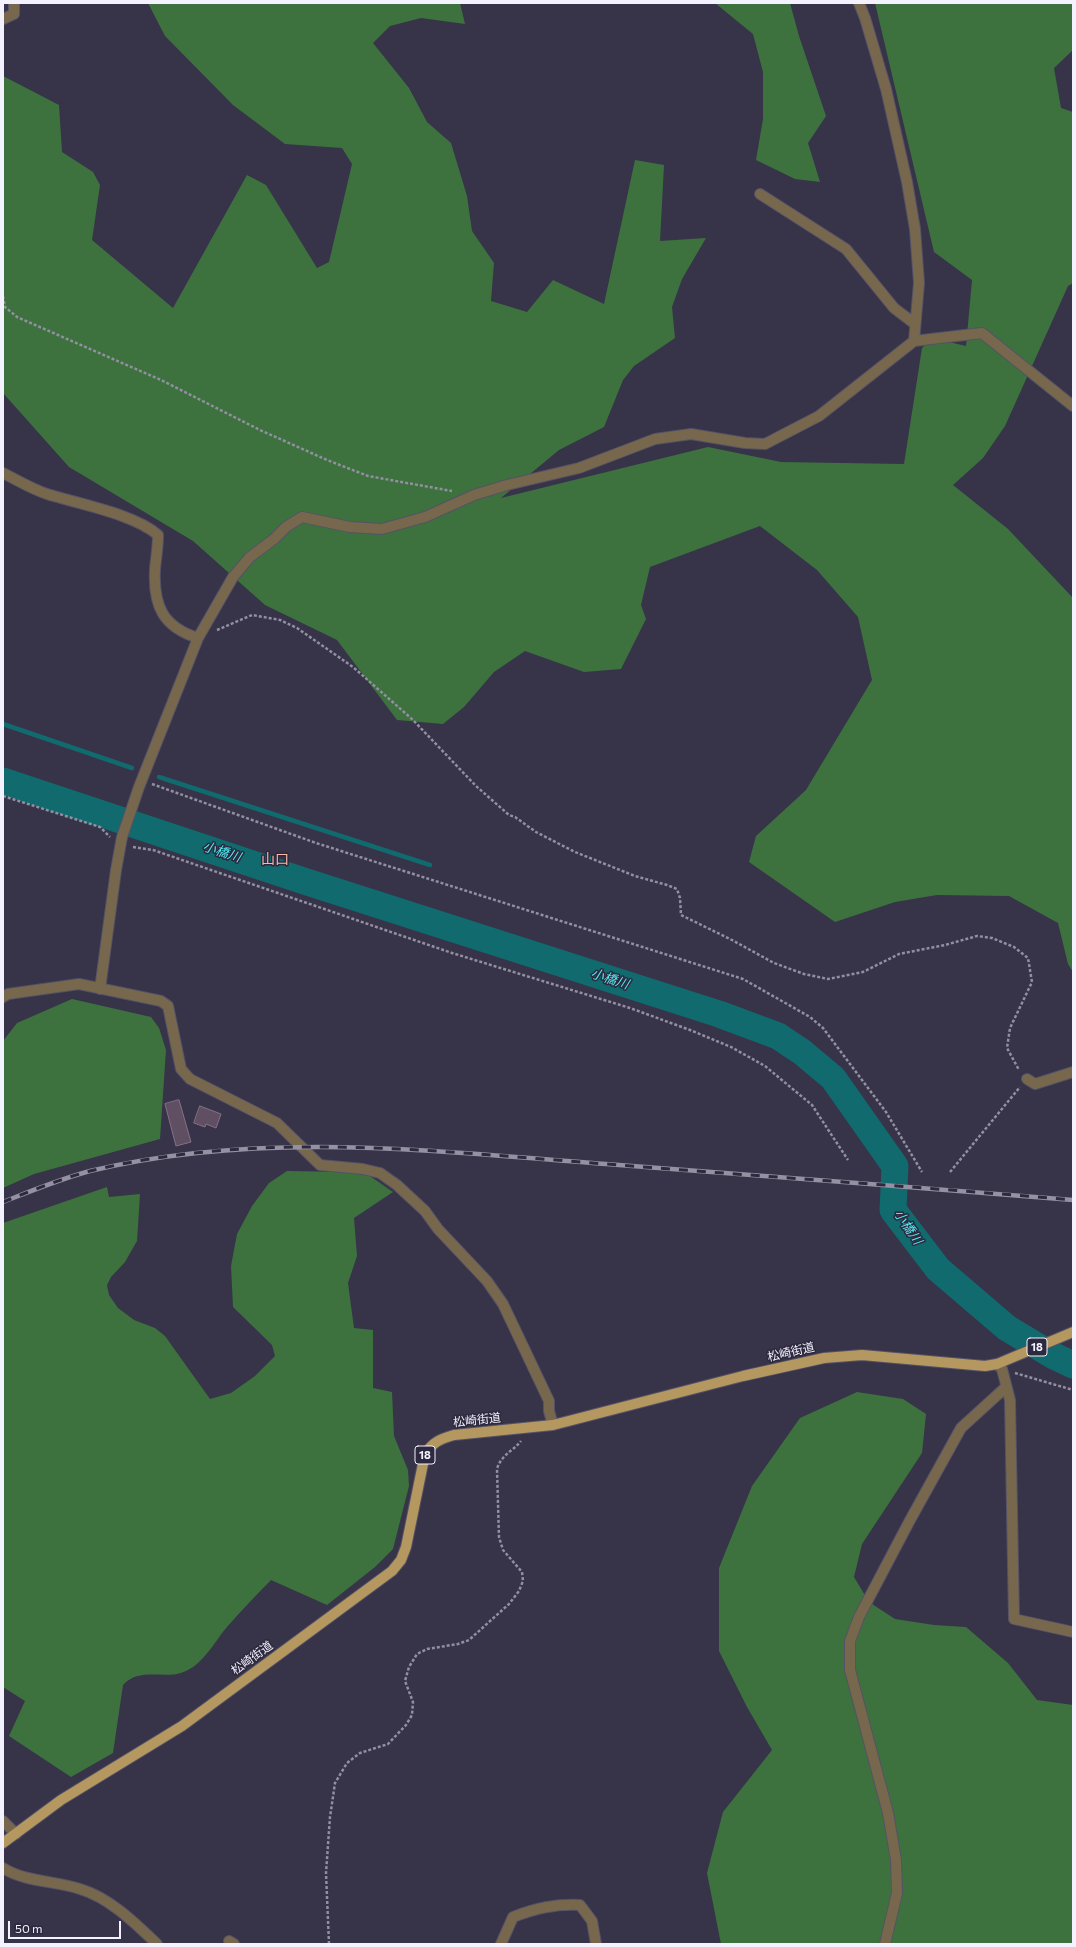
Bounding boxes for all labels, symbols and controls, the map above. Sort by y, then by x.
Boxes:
water label: 小橋川 [201,839,243,865]
district label: 山口 [261,851,289,867]
water label: 小橋川 [589,966,631,992]
water label: 小橋川 [891,1206,925,1248]
road number: 18 [1027,1338,1047,1356]
street label: 松崎街道 [766,1340,816,1364]
street label: 松崎街道 [452,1410,502,1430]
road number: 18 [415,1446,435,1464]
street label: 松崎街道 [228,1638,276,1678]
scale bar [10,1913,123,1939]
text: 50 m [15,1921,43,1935]

